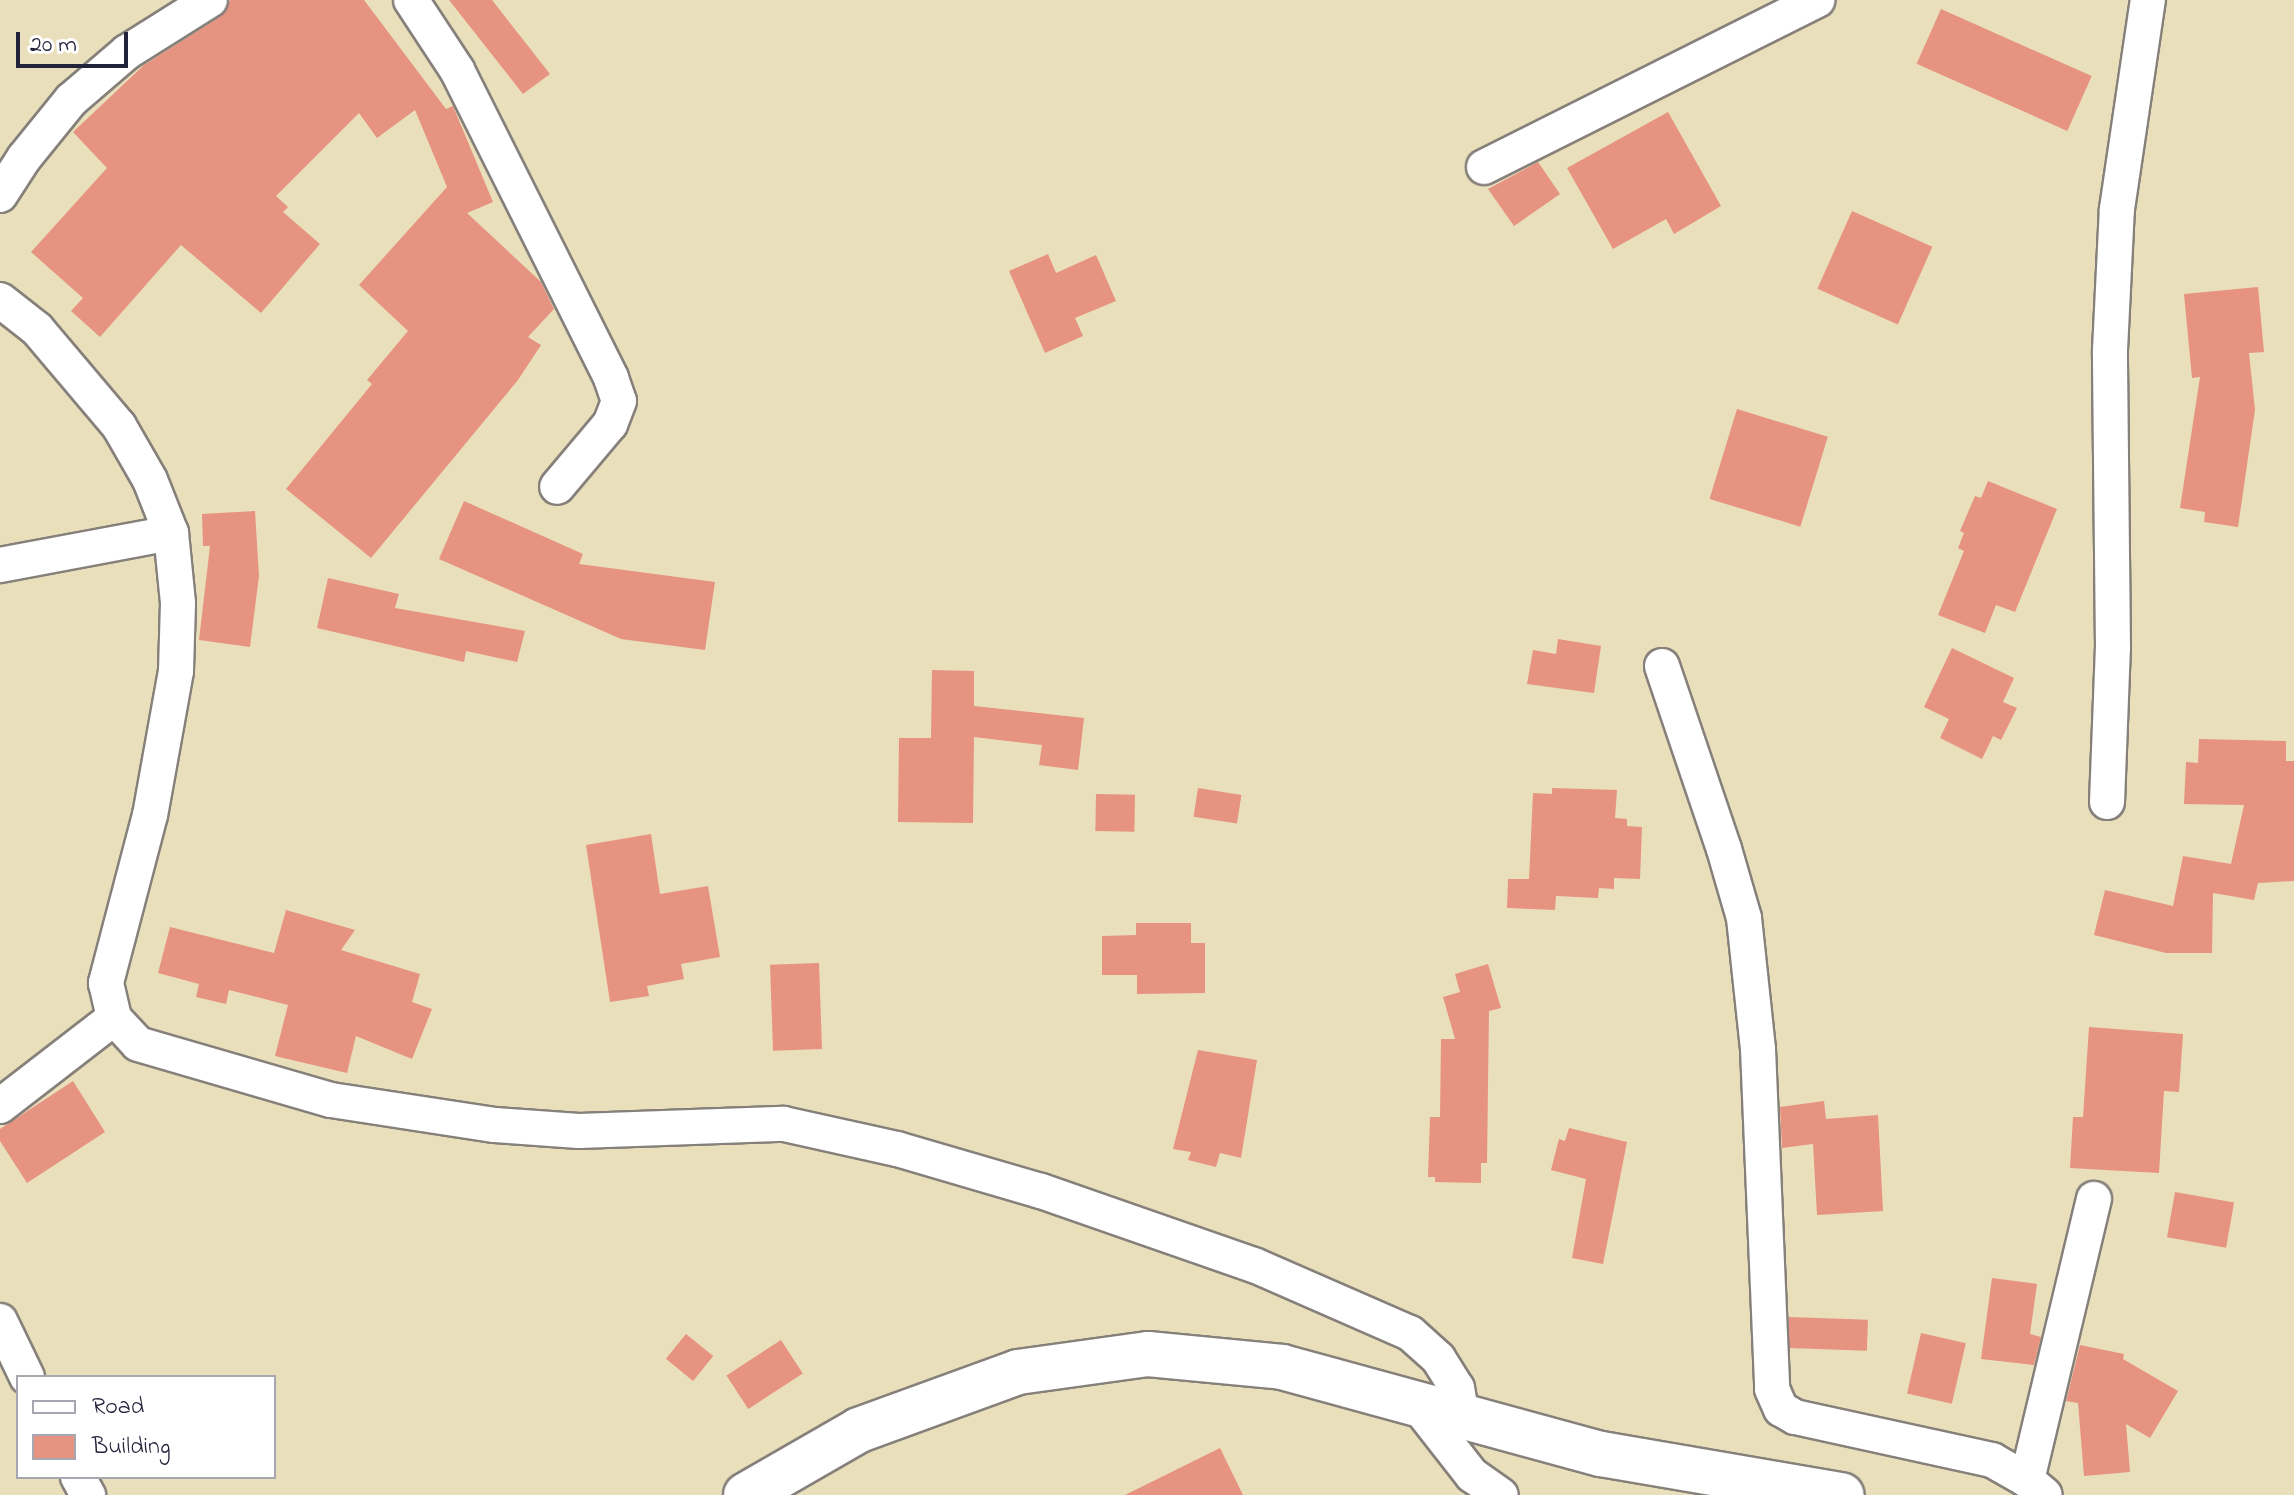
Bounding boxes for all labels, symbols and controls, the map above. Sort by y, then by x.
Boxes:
scale bar [20,16,132,66]
text: 20 m [30,28,77,63]
legend [16,1375,276,1479]
text: Road [92,1390,144,1425]
text: Building [92,1430,171,1465]

